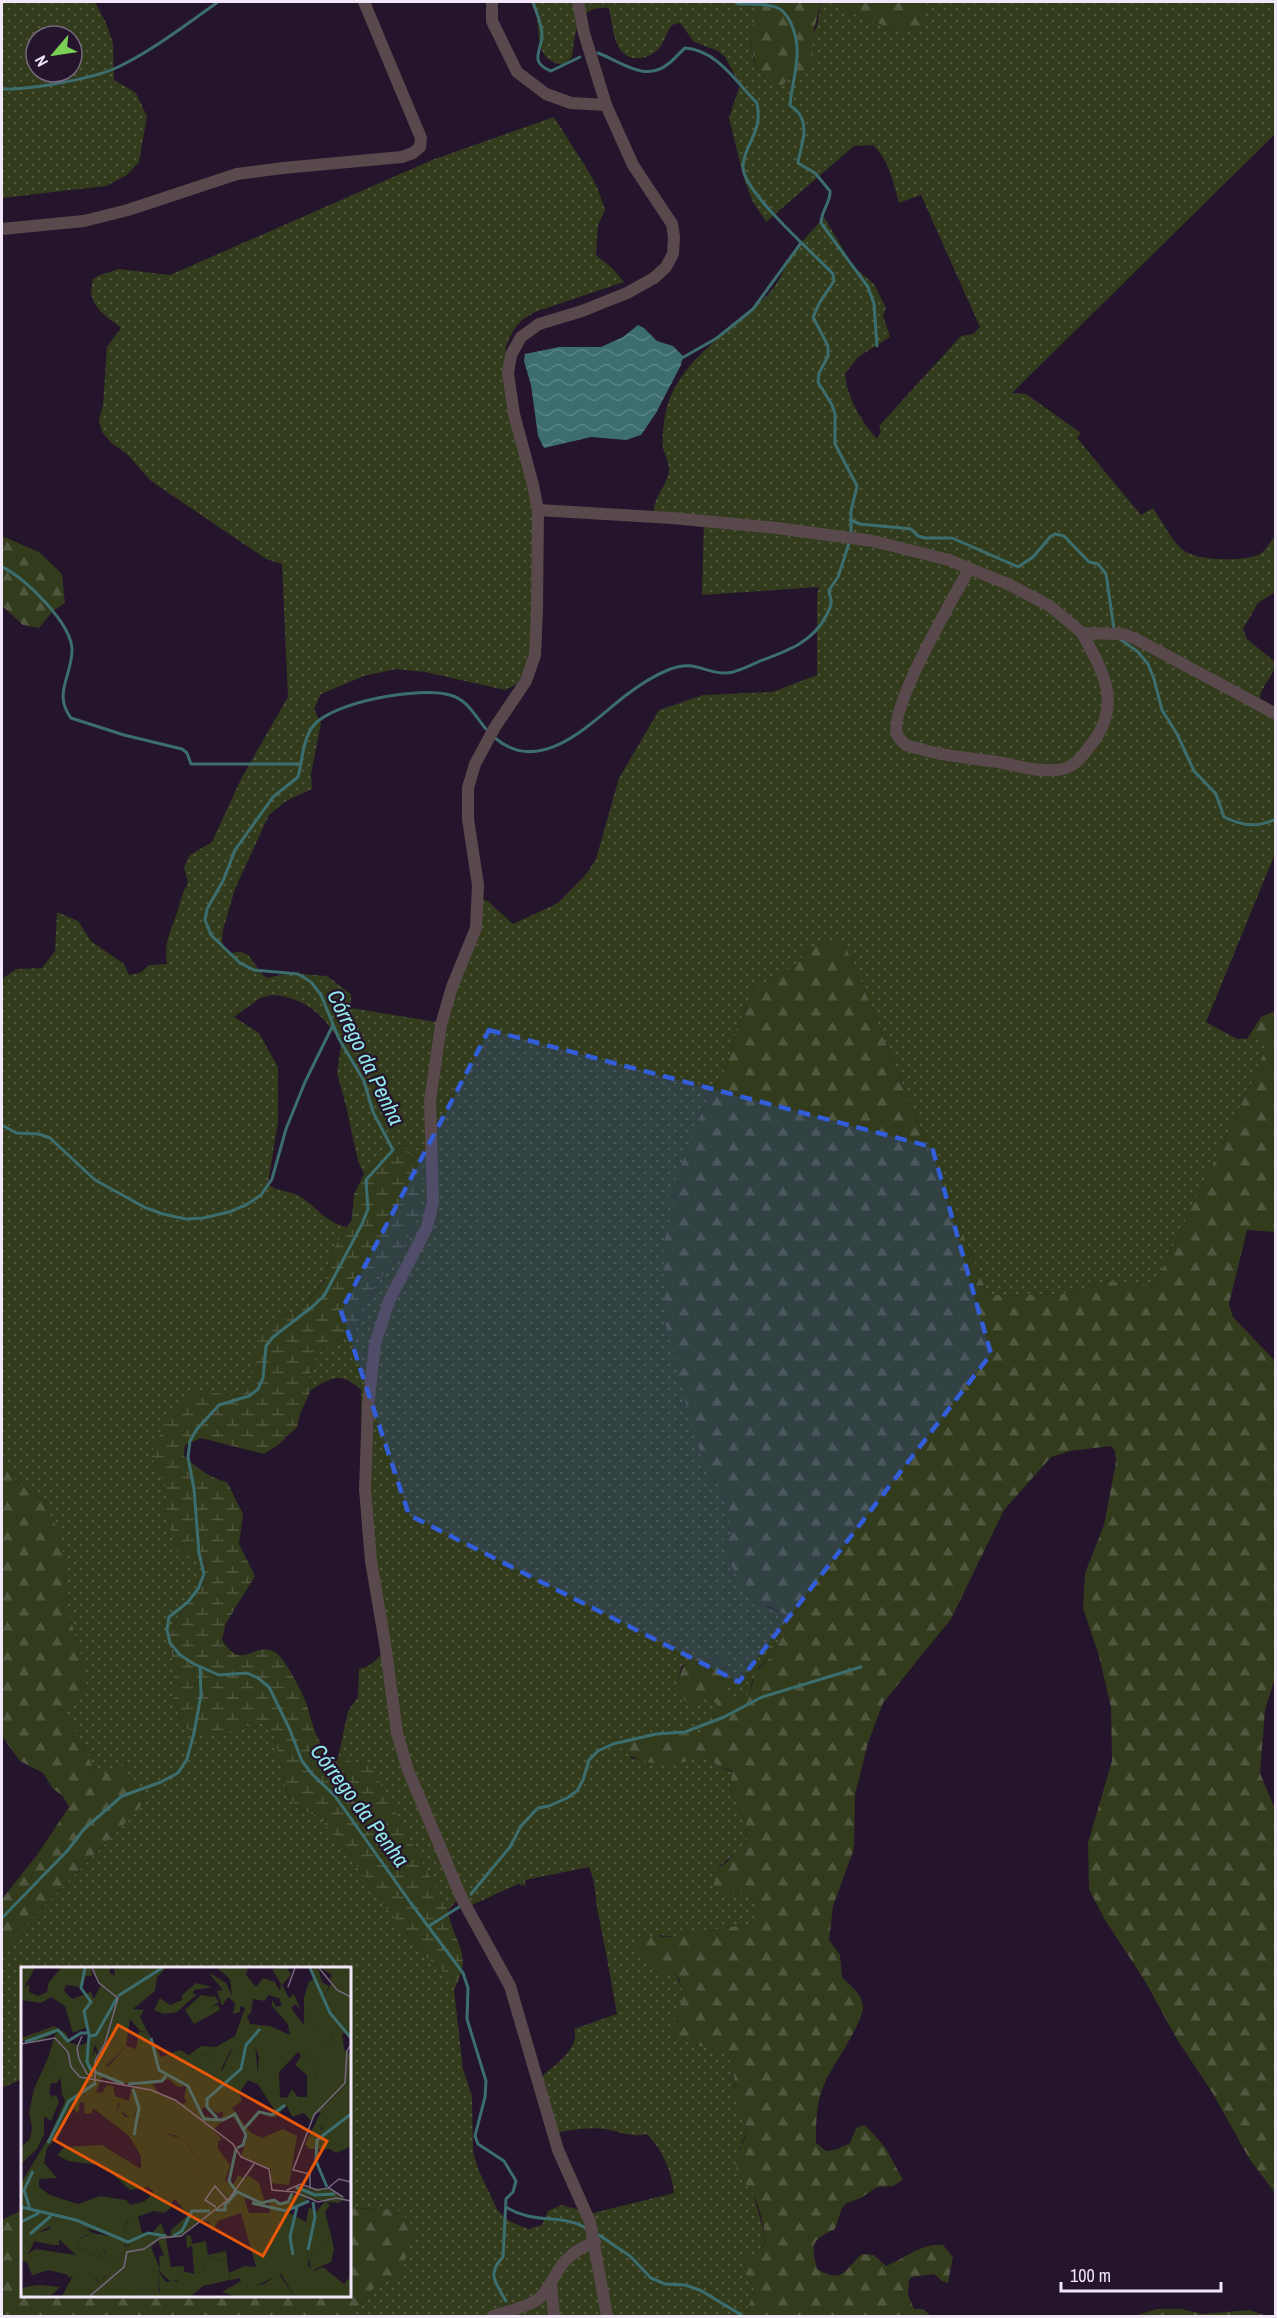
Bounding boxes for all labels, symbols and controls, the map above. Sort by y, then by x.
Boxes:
north arrow [24,24,84,84]
text: N [29,52,53,71]
water label: Córrego da Penha [320,984,412,1130]
water label: Córrego da Penha [304,1737,416,1873]
inset map [21,1967,351,2297]
scale bar [1061,2255,1222,2293]
text: 100 m [1070,2263,1111,2288]

